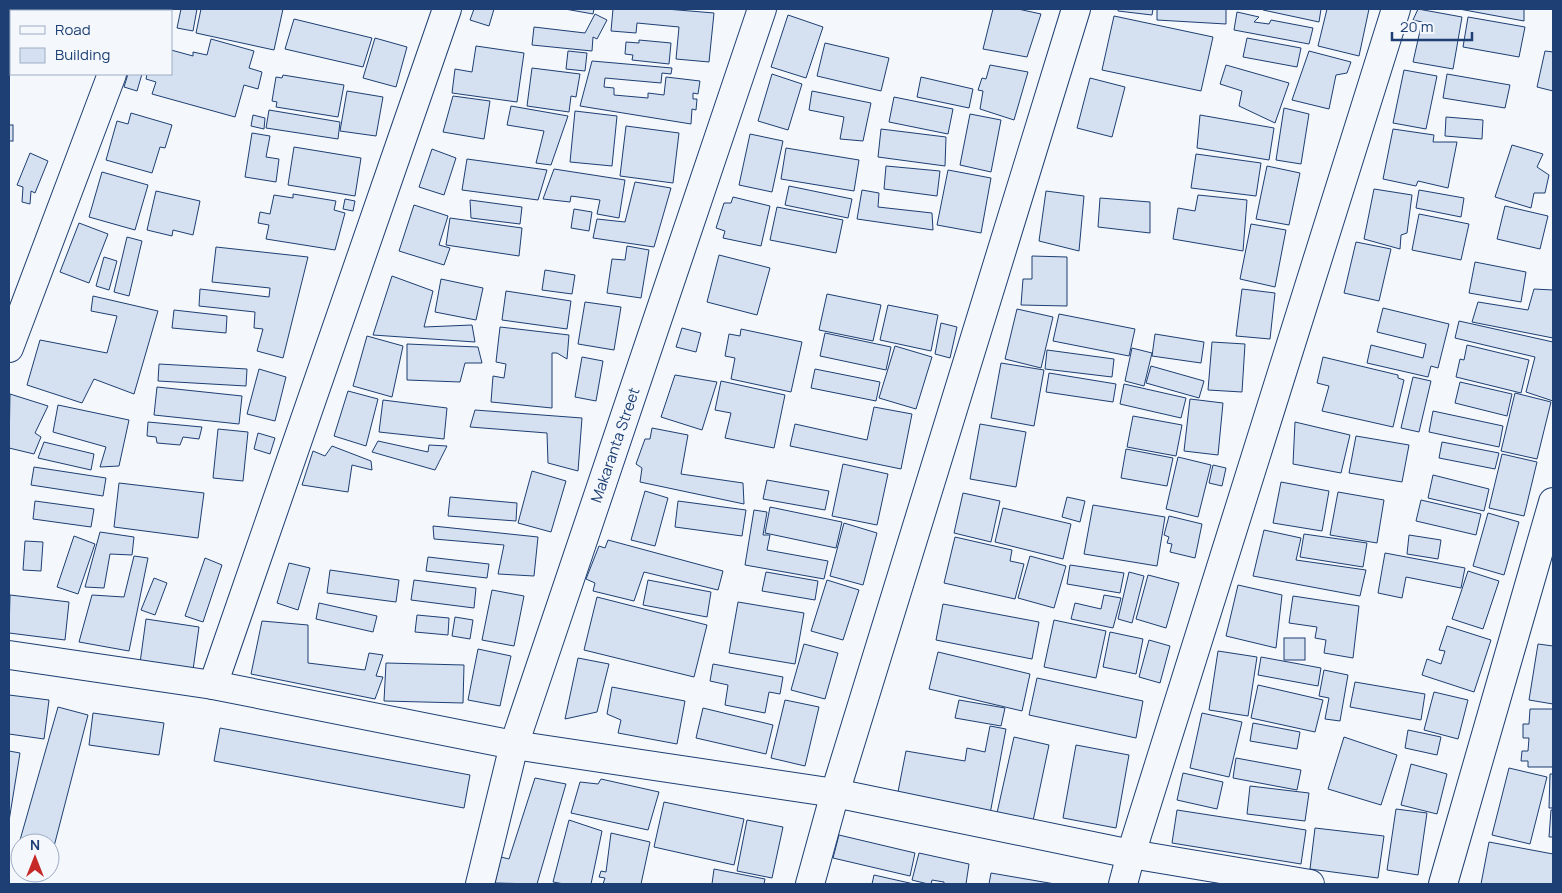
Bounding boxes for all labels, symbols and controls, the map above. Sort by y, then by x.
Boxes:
legend [10,10,172,75]
scale bar [1392,10,1472,42]
text: 20 m [1400,16,1433,37]
text: Road [55,19,91,40]
text: Building [55,44,110,65]
street label: Makaranta Street [585,385,645,505]
north arrow [10,833,60,883]
text: N [30,835,40,854]

